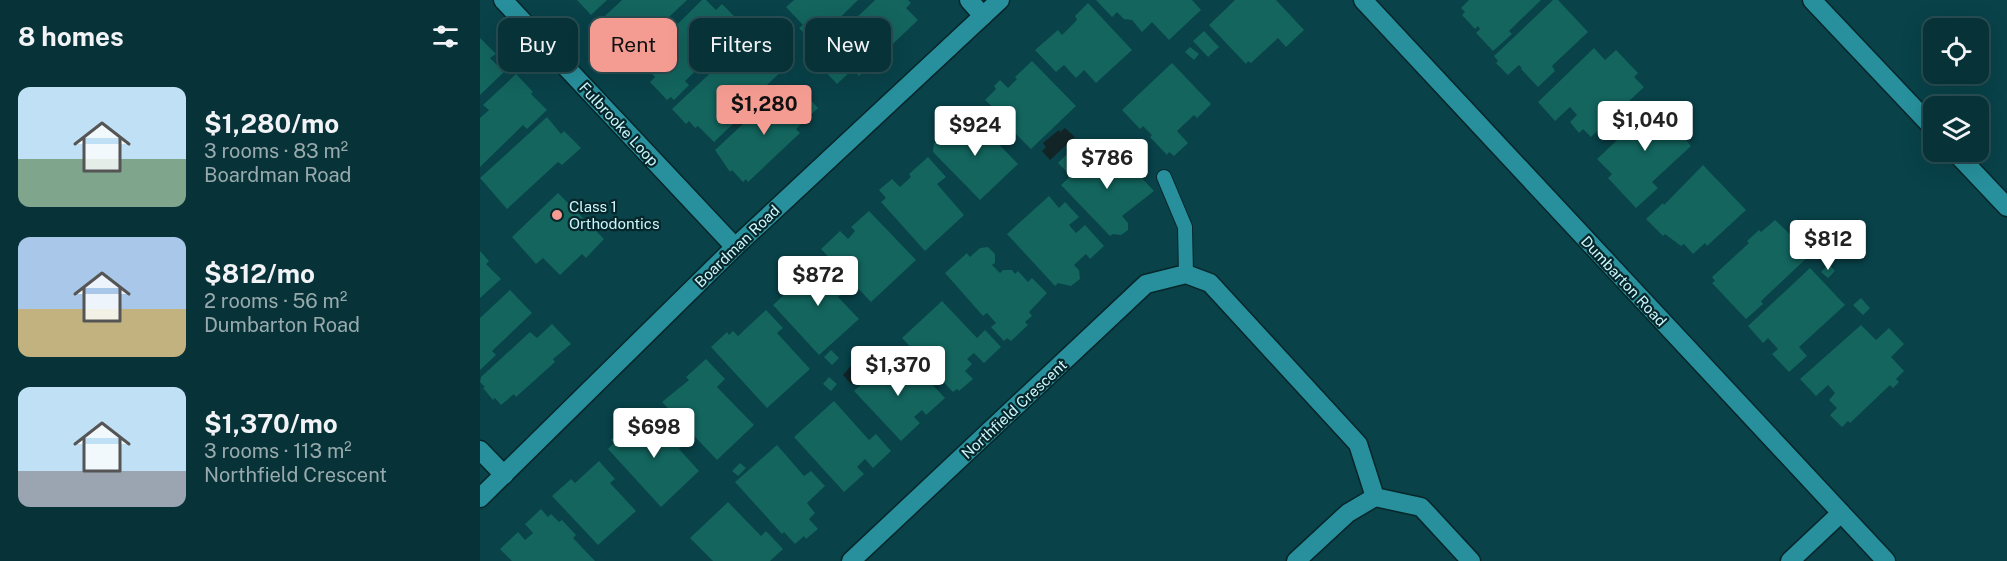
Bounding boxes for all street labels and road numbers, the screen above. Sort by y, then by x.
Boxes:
street label: Fulbrooke Loop [576,79,662,169]
street label: Boardman Road [691,201,783,291]
street label: Dumbarton Road [1578,232,1670,330]
street label: Northfield Crescent [958,356,1070,462]

